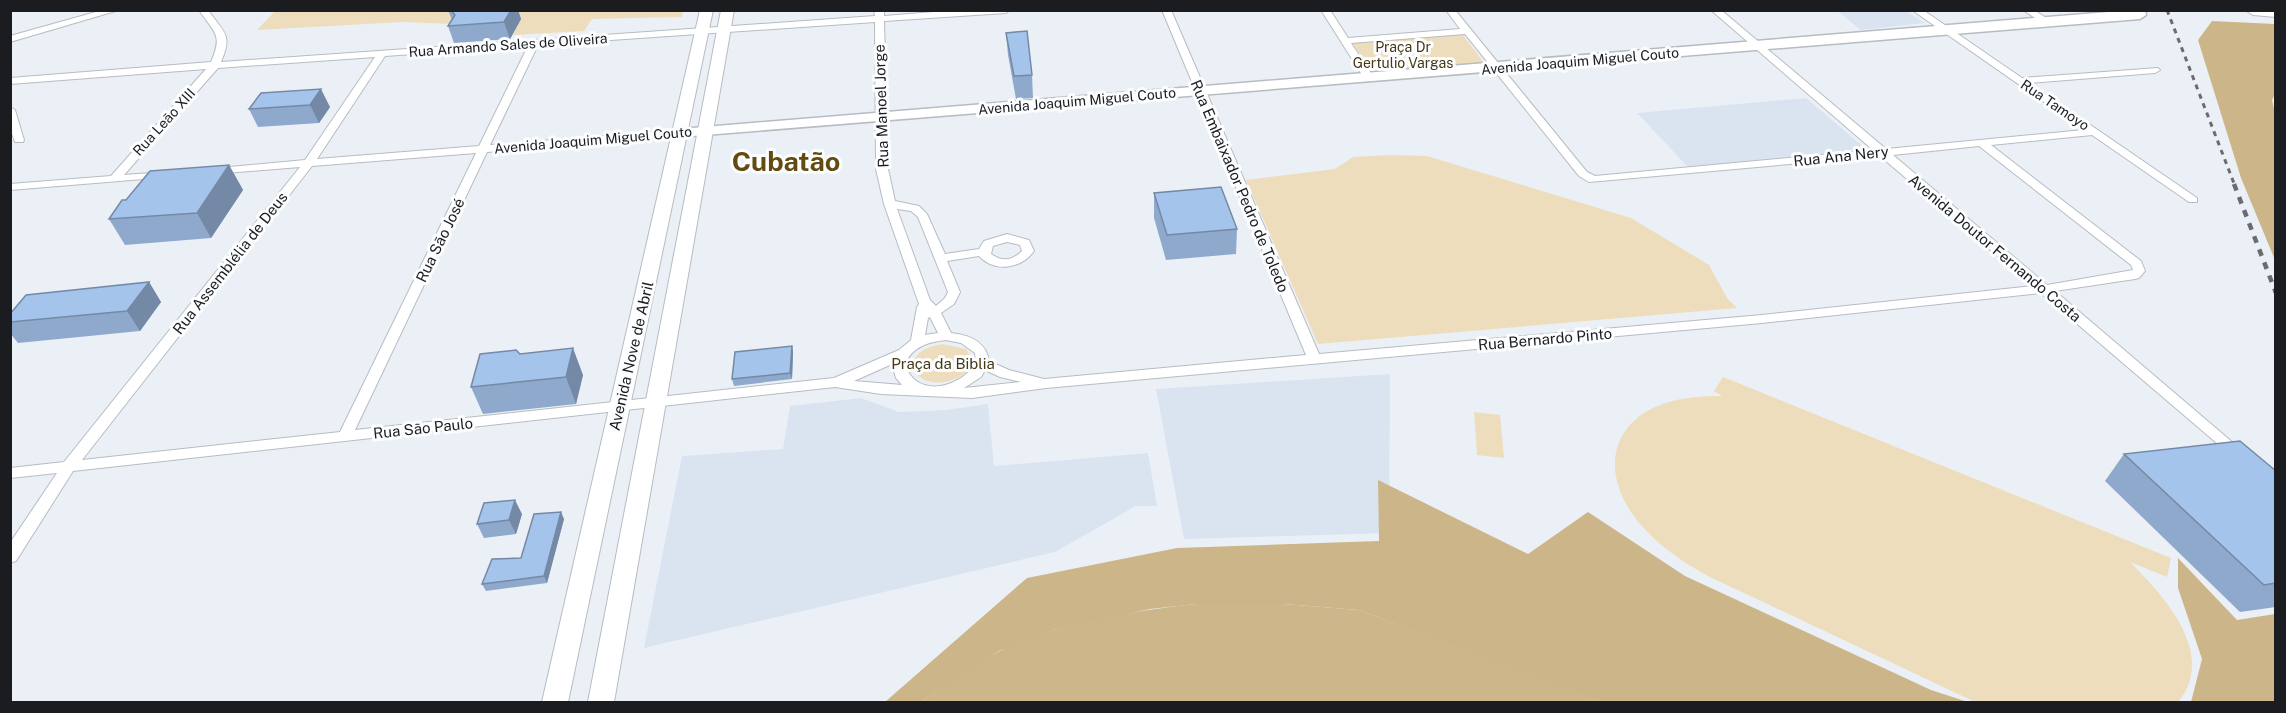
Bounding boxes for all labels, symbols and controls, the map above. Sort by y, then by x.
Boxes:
street label: Rua Armando Sales de Oliveira [408,30,608,60]
park label: Praça Dr Gertulio Vargas [1353,39,1453,71]
street label: Rua Manoel Jorge [870,44,892,168]
street label: Avenida Joaquim Miguel Couto [1480,44,1680,78]
street label: Rua Tamoyo [2018,76,2092,134]
street label: Rua Embaixador Pedro de Toledo [1187,77,1293,295]
street label: Avenida Joaquim Miguel Couto [977,84,1177,118]
street label: Rua Leão XIII [130,85,198,159]
street label: Avenida Joaquim Miguel Couto [493,123,693,157]
street label: Rua Ana Nery [1793,143,1889,169]
district label: Cubatão [732,145,840,177]
street label: Avenida Doutor Fernando Costa [1905,171,2085,325]
street label: Rua Assemblélia de Deus [169,189,291,337]
street label: Rua São José [412,195,468,285]
street label: Avenida Nove de Abril [606,280,656,432]
street label: Rua Bernardo Pinto [1477,325,1613,353]
park label: Praça da Biblia [891,355,995,372]
street label: Rua São Paulo [372,414,474,442]

